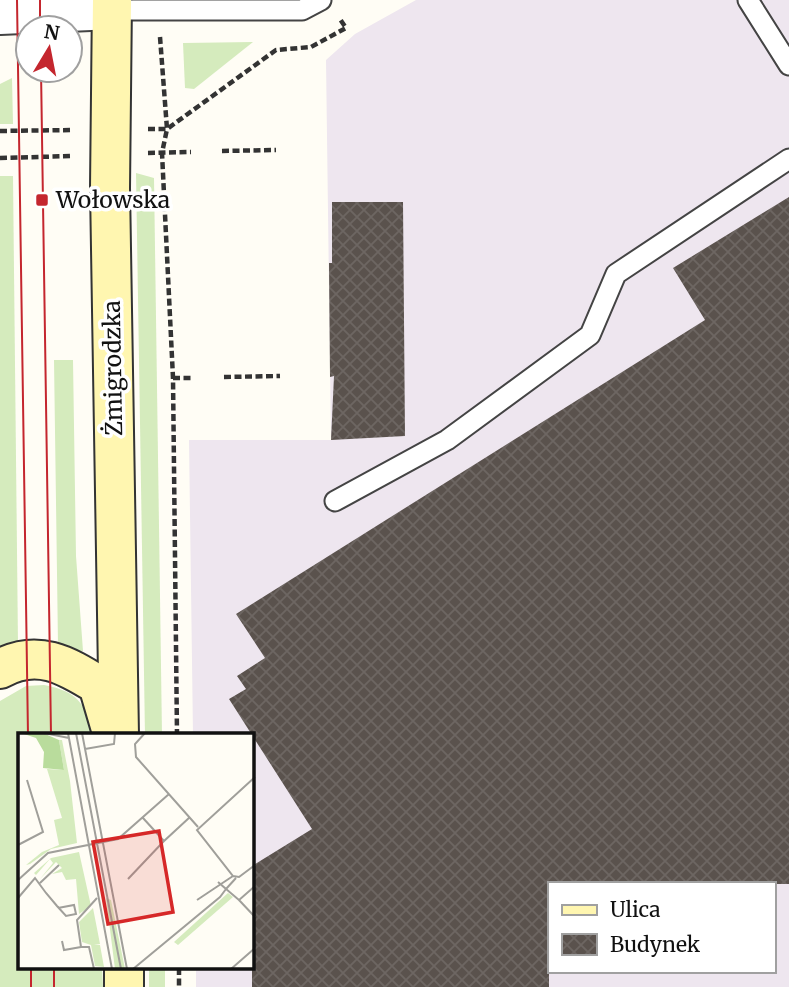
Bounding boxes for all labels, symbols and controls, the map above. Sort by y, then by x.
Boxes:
north arrow [14,14,84,84]
text: N [42,19,61,45]
place label: Wołowska [55,185,170,214]
marker: Wołowska [34,192,50,208]
street label: Żmigrodzka [97,300,128,436]
inset map [18,733,254,970]
legend [548,882,775,973]
text: Ulica [610,896,660,923]
text: Budynek [610,931,701,958]

